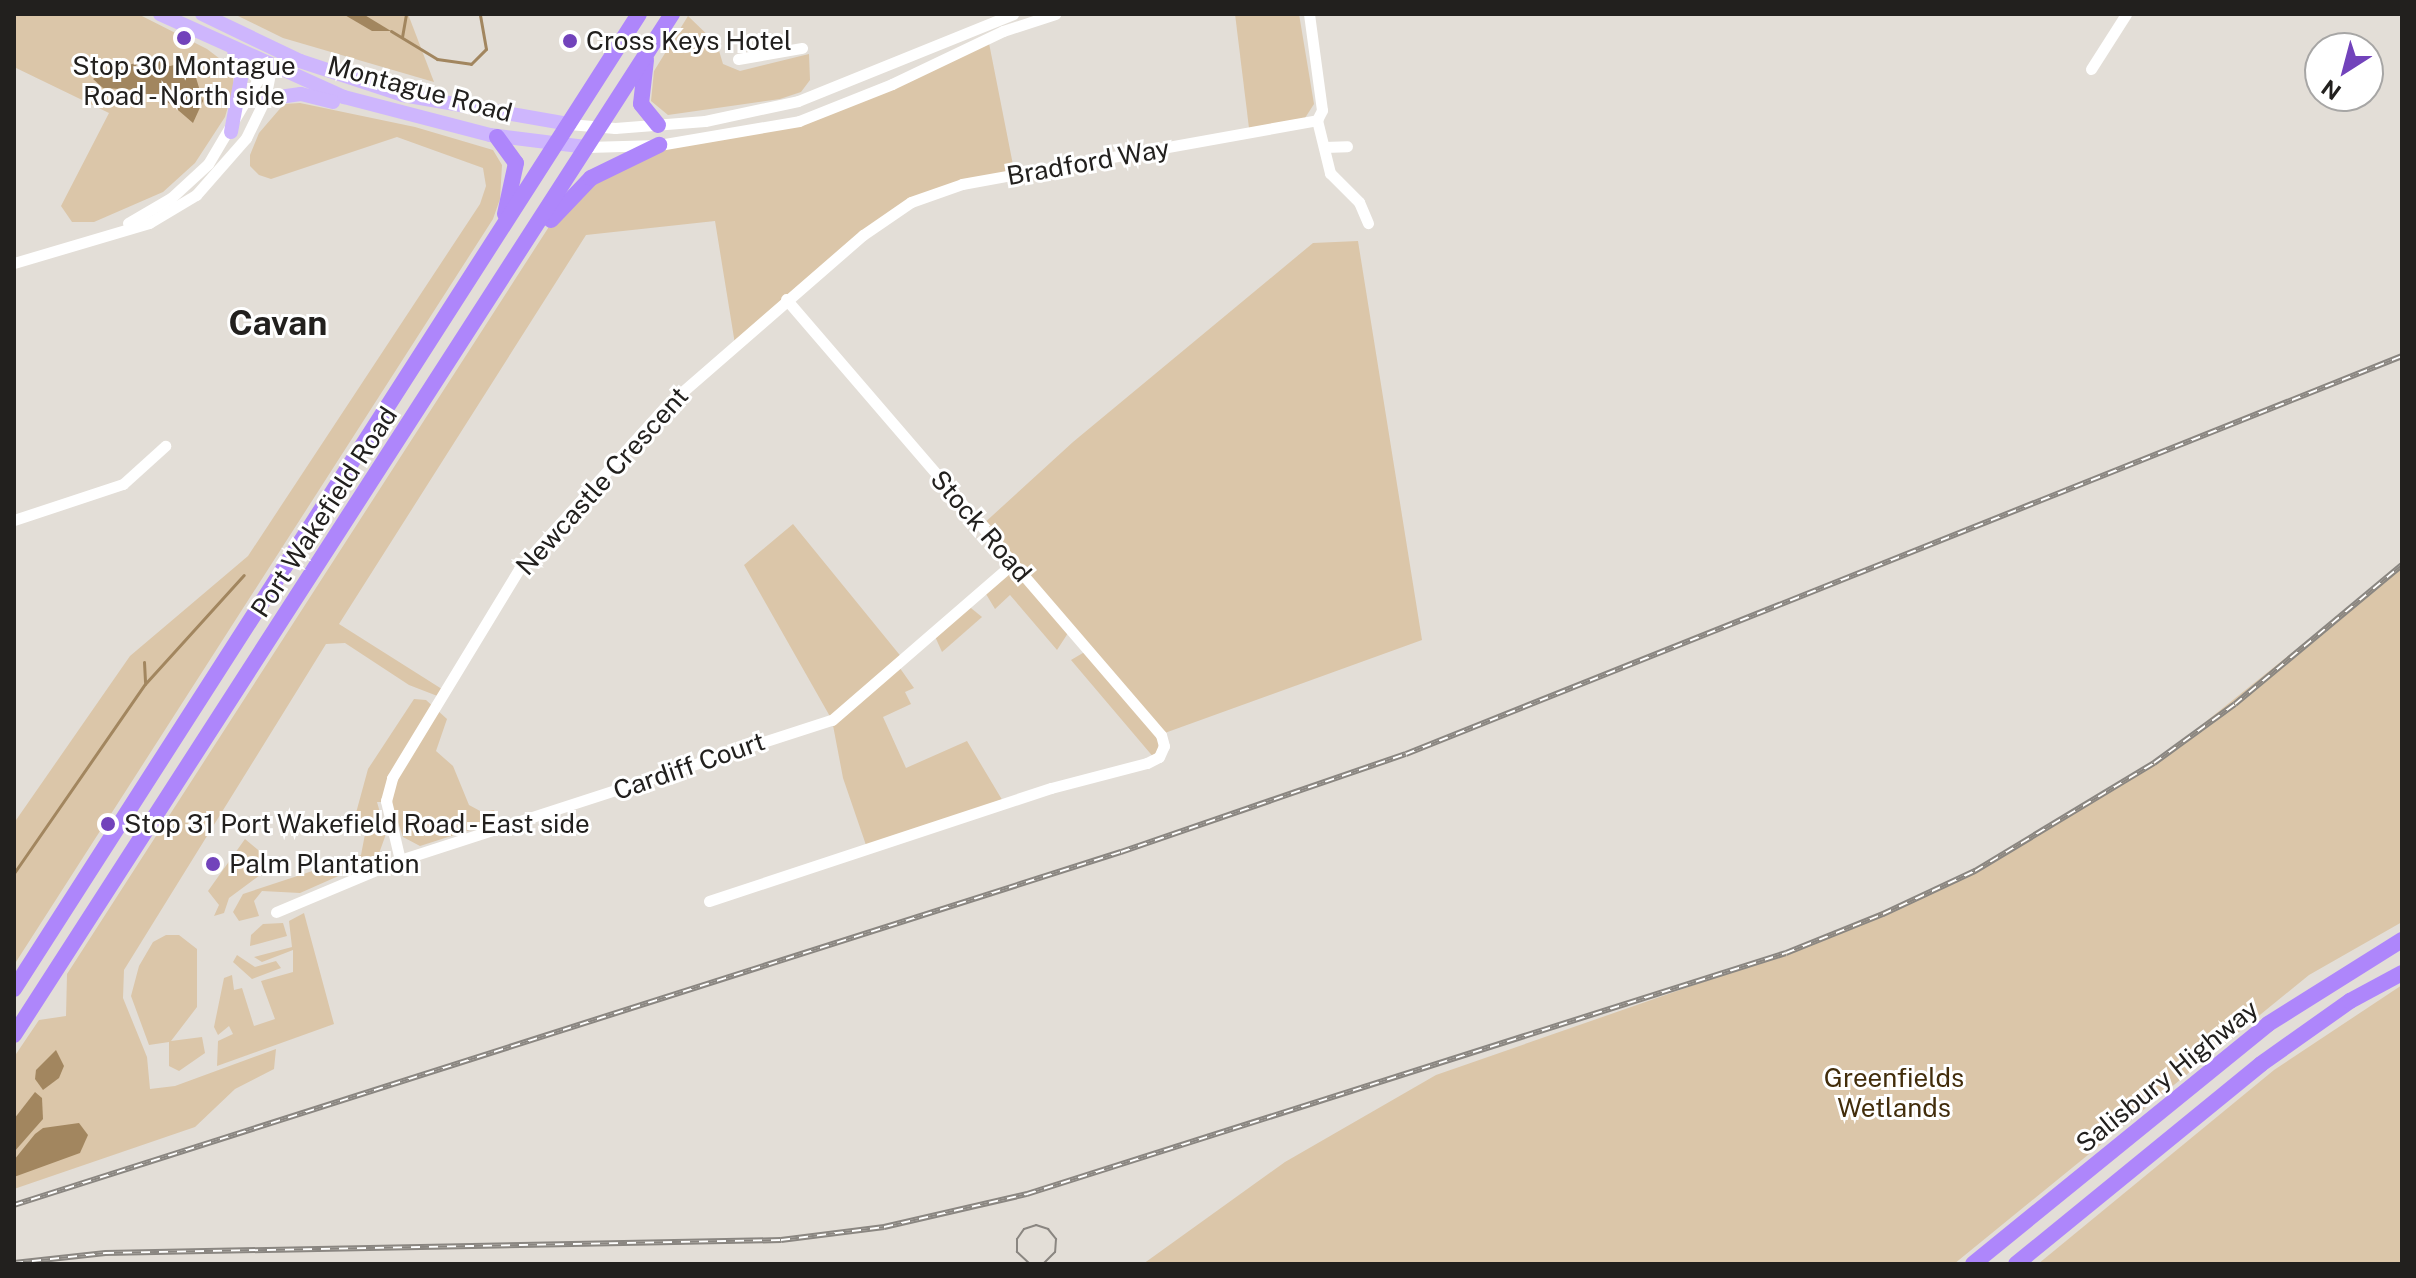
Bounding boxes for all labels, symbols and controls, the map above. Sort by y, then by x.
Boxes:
place label: Cross Keys Hotel [586,25,792,57]
marker: Stop 30 Montague Road - North side [175,29,193,47]
marker: Cross Keys Hotel [561,32,579,50]
north arrow [2304,32,2384,112]
street label: Montague Road [324,49,516,129]
place label: Stop 30 Montague Road - North side [72,50,296,112]
text: N [2316,74,2346,105]
street label: Bradford Way [1004,132,1172,192]
district label: Cavan [228,304,328,344]
street label: Newcastle Crescent [509,380,695,582]
street label: Port Wakefield Road [244,401,404,623]
street label: Stock Road [924,464,1038,588]
street label: Cardiff Court [609,726,769,806]
place label: Stop 31 Port Wakefield Road - East side [124,808,598,840]
marker: Stop 31 Port Wakefield Road - East side [99,815,117,833]
place label: Palm Plantation [229,848,419,880]
marker: Palm Plantation [204,855,222,873]
street label: Salisbury Highway [2070,993,2264,1159]
park label: Greenfields Wetlands [1824,1062,1964,1124]

